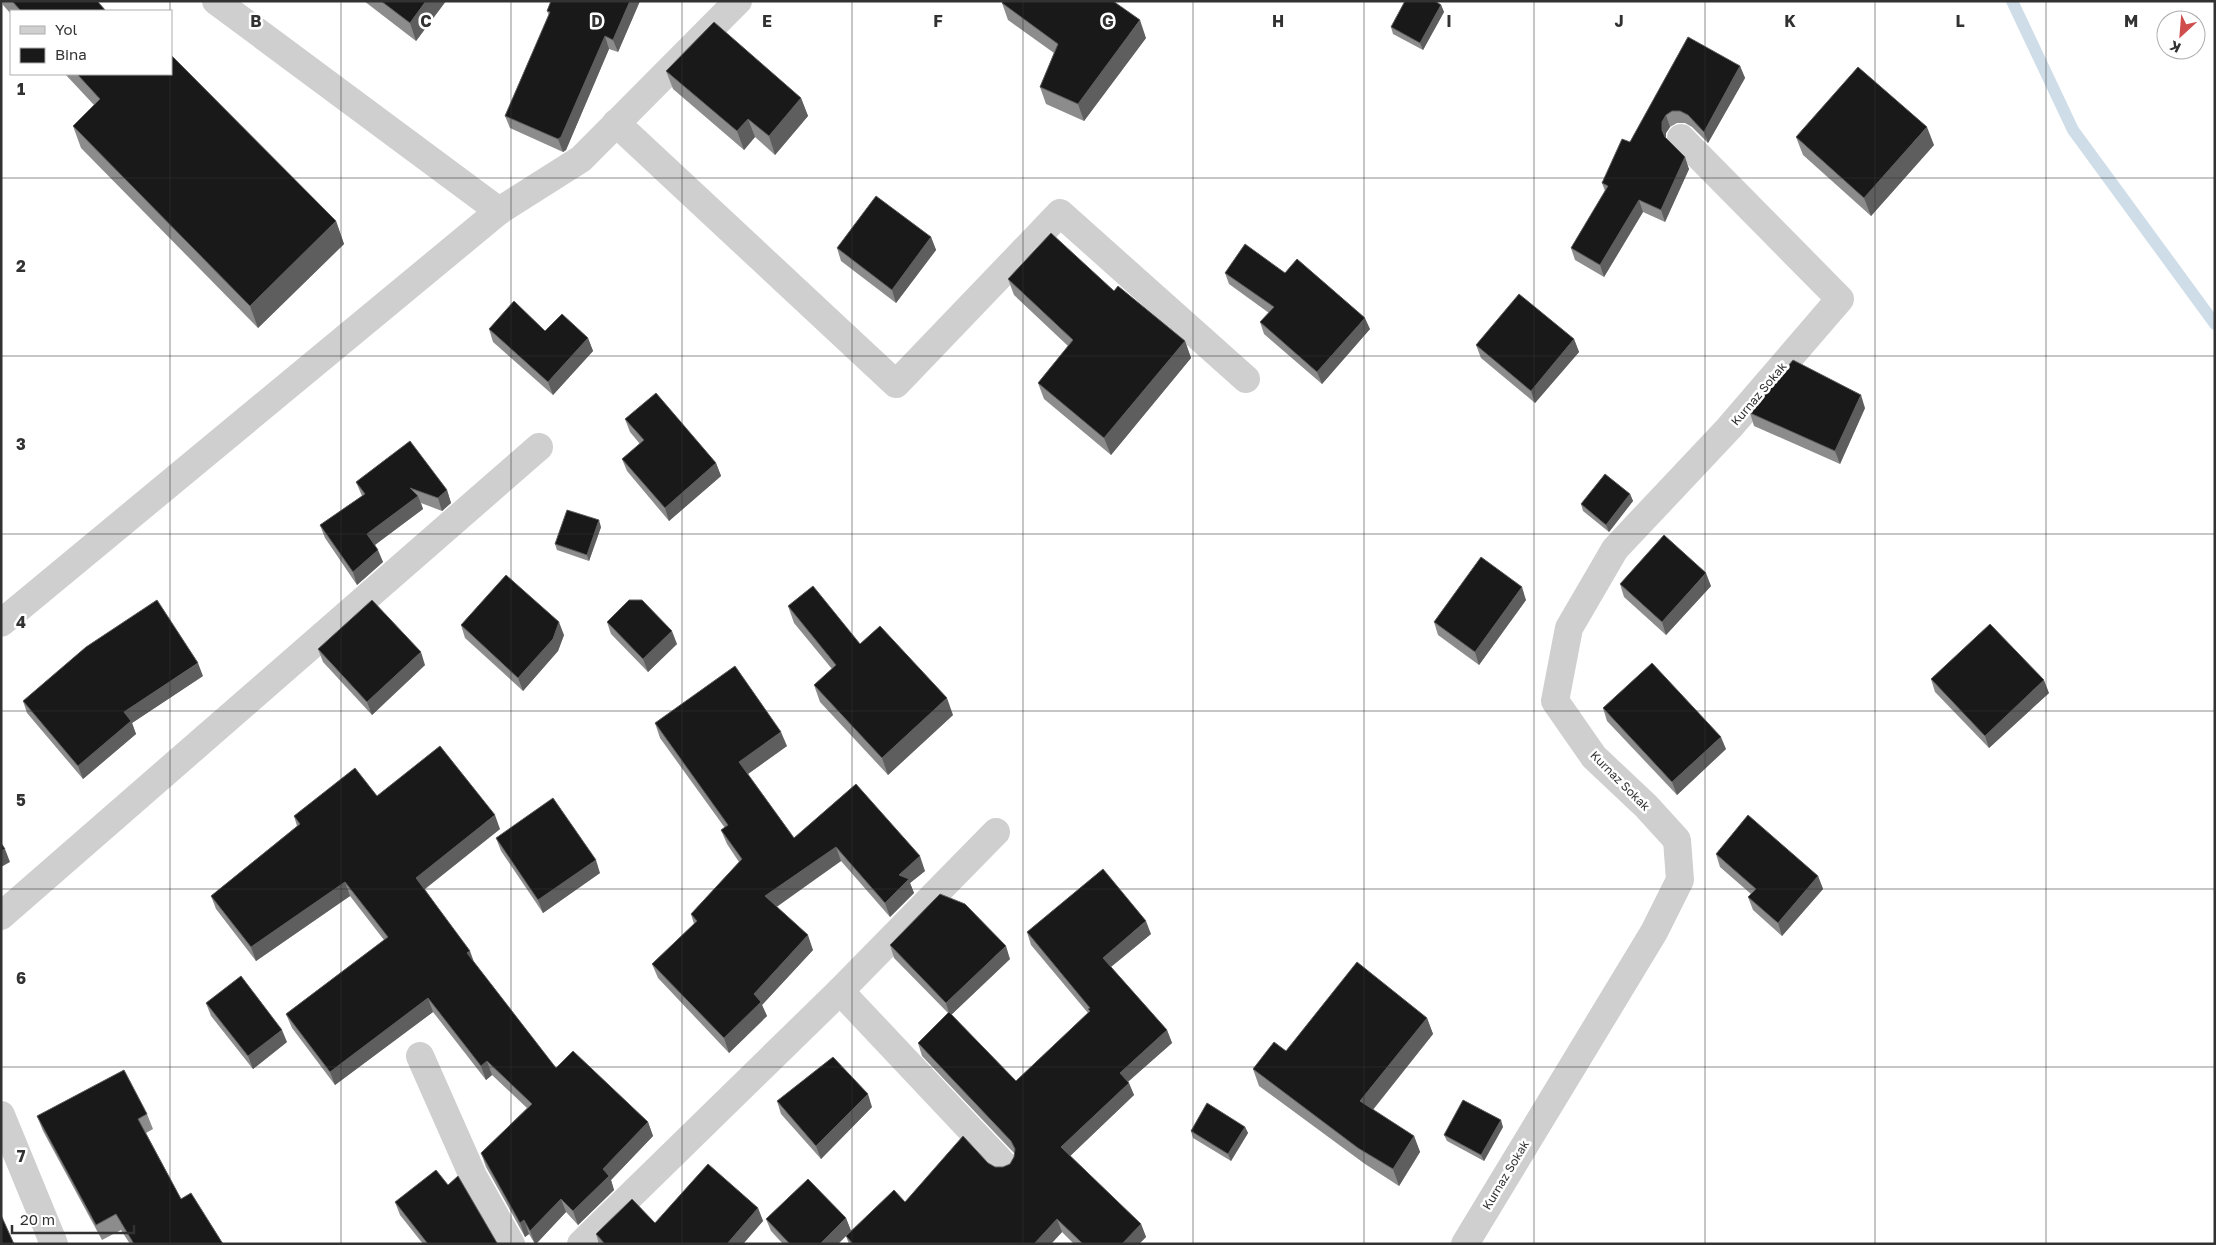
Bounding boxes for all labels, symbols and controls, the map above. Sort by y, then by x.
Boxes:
legend [10,10,172,75]
north arrow [2156,10,2206,60]
text: B [250,11,262,31]
text: C [420,11,432,31]
text: D [591,11,603,31]
text: E [762,11,772,31]
text: F [933,11,943,31]
text: G [1102,11,1114,31]
text: H [1272,11,1284,31]
text: I [1446,11,1452,31]
text: J [1614,11,1624,31]
text: K [1784,11,1796,31]
text: L [1955,11,1965,31]
text: M [2124,11,2138,31]
text: Yol [55,20,77,38]
text: K [2167,37,2183,57]
text: Bina [55,45,87,63]
text: 1 [17,79,25,99]
text: 2 [16,256,26,276]
street label: Kurnaz Sokak [1728,359,1790,429]
text: 3 [16,434,26,454]
text: 4 [16,612,26,632]
street label: Kurnaz Sokak [1587,748,1654,814]
text: 5 [16,790,26,810]
text: 6 [16,968,26,988]
street label: Kurnaz Sokak [1479,1137,1532,1212]
text: 7 [17,1146,26,1166]
scale bar [12,1202,135,1234]
text: 20 m [20,1210,55,1228]

